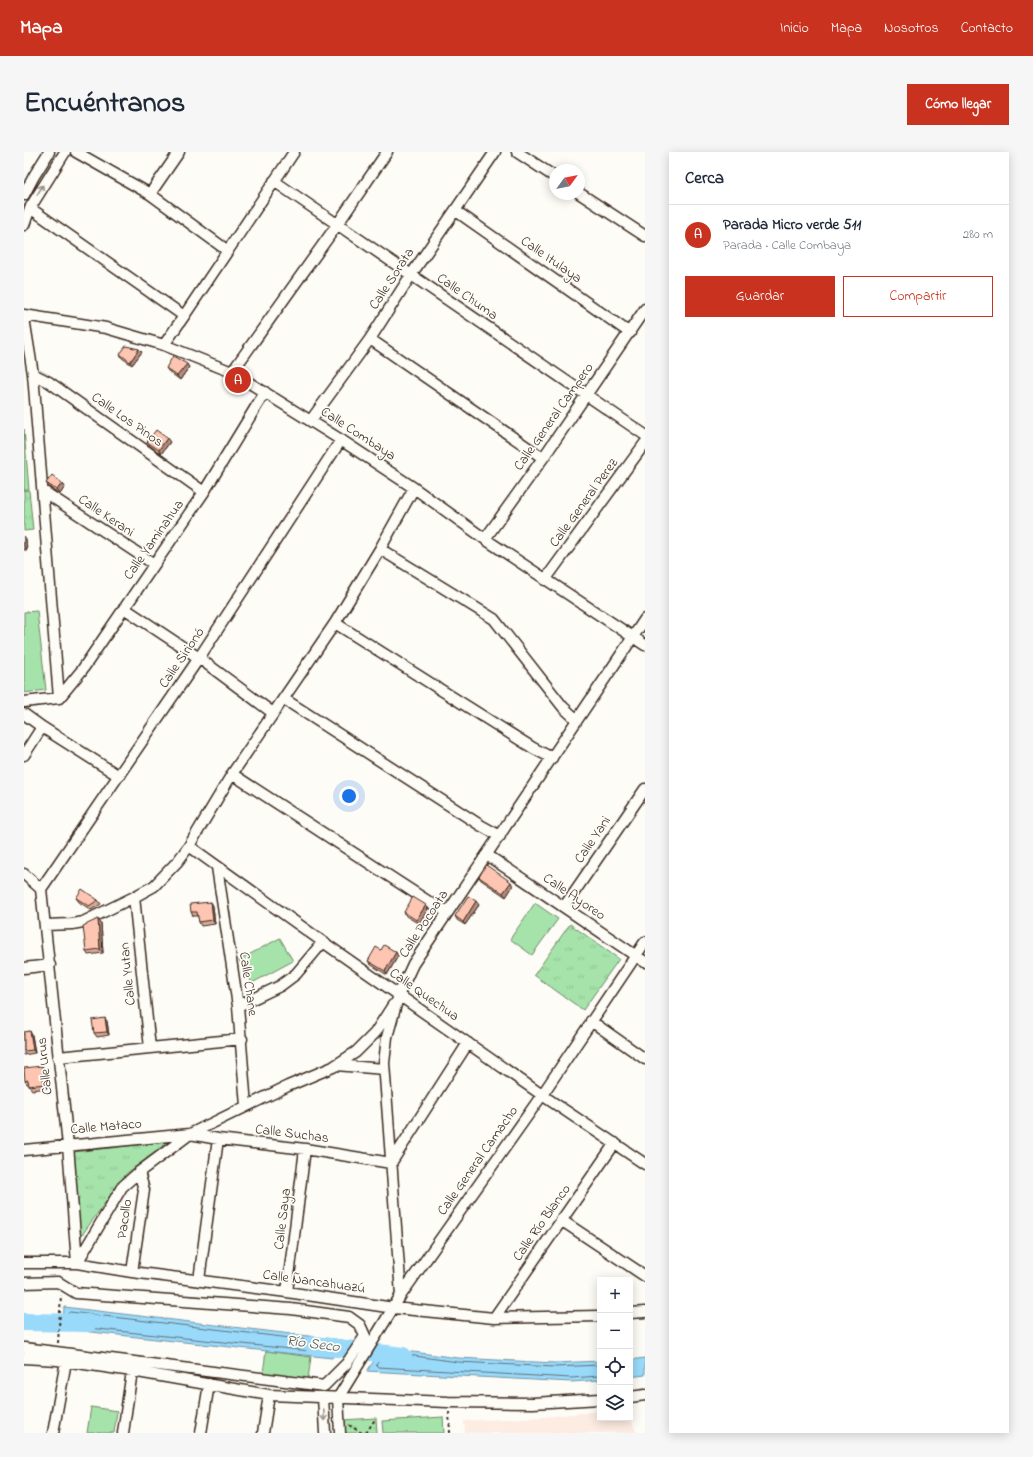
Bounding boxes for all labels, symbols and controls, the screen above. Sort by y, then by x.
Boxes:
text: Mapa [20,15,62,42]
text: Inicio [780,18,809,39]
text: Mapa [831,18,862,39]
text: Nosotros [884,18,939,39]
text: Contacto [961,18,1013,39]
text: Encuéntranos [24,84,185,125]
button: Cómo llegar [907,84,1009,125]
north arrow [549,164,585,200]
text: Cerca [685,166,724,191]
one-way arrow [37,184,45,196]
text: Parada Micro verde 511 [723,214,861,236]
text: A [694,225,702,244]
text: 280 m [963,225,993,244]
street label: Calle Itulaya [515,231,586,290]
text: Parada · Calle Combaya [723,236,851,255]
street label: Calle Sorata [364,244,420,314]
street label: Calle Chuma [432,268,502,326]
button: Guardar [685,276,835,317]
button: Compartir [843,276,993,317]
street label: Calle General Campero [509,359,599,475]
pin: A [225,365,251,395]
street label: Calle Los Pinos [87,387,167,453]
street label: Calle Combaya [316,402,400,467]
street label: Calle General Perez [544,454,624,552]
street label: Calle Kerani [74,489,138,543]
street label: Calle Yaminahua [119,496,189,584]
street label: Calle Sirionó [154,623,210,693]
your location [339,786,359,806]
street label: Calle Yani [569,812,617,868]
street label: Calle Ayoreo [538,868,610,927]
street label: Calle Pocoata [394,886,454,962]
street label: Calle Yutan [114,941,142,1007]
street label: Calle Chane [233,950,263,1018]
street label: Calle Quechua [385,963,463,1027]
street label: Calle Urus [32,1036,58,1096]
street label: Calle General Camacho [432,1102,524,1220]
street label: Calle Mataco [69,1113,143,1141]
street label: Calle Suchas [254,1119,330,1149]
street label: Calle Río Blanco [508,1180,576,1266]
street label: Calle Saya [269,1187,298,1251]
street label: Pacollo [112,1198,138,1240]
street label: Calle Ñancahuazú [261,1264,367,1300]
map controls [597,1277,633,1421]
button: + [597,1277,633,1313]
button: − [597,1313,633,1349]
water label: Río Seco [285,1330,342,1358]
button: locate [597,1349,633,1385]
button: layers [597,1385,633,1421]
one-way arrow [320,1408,328,1421]

